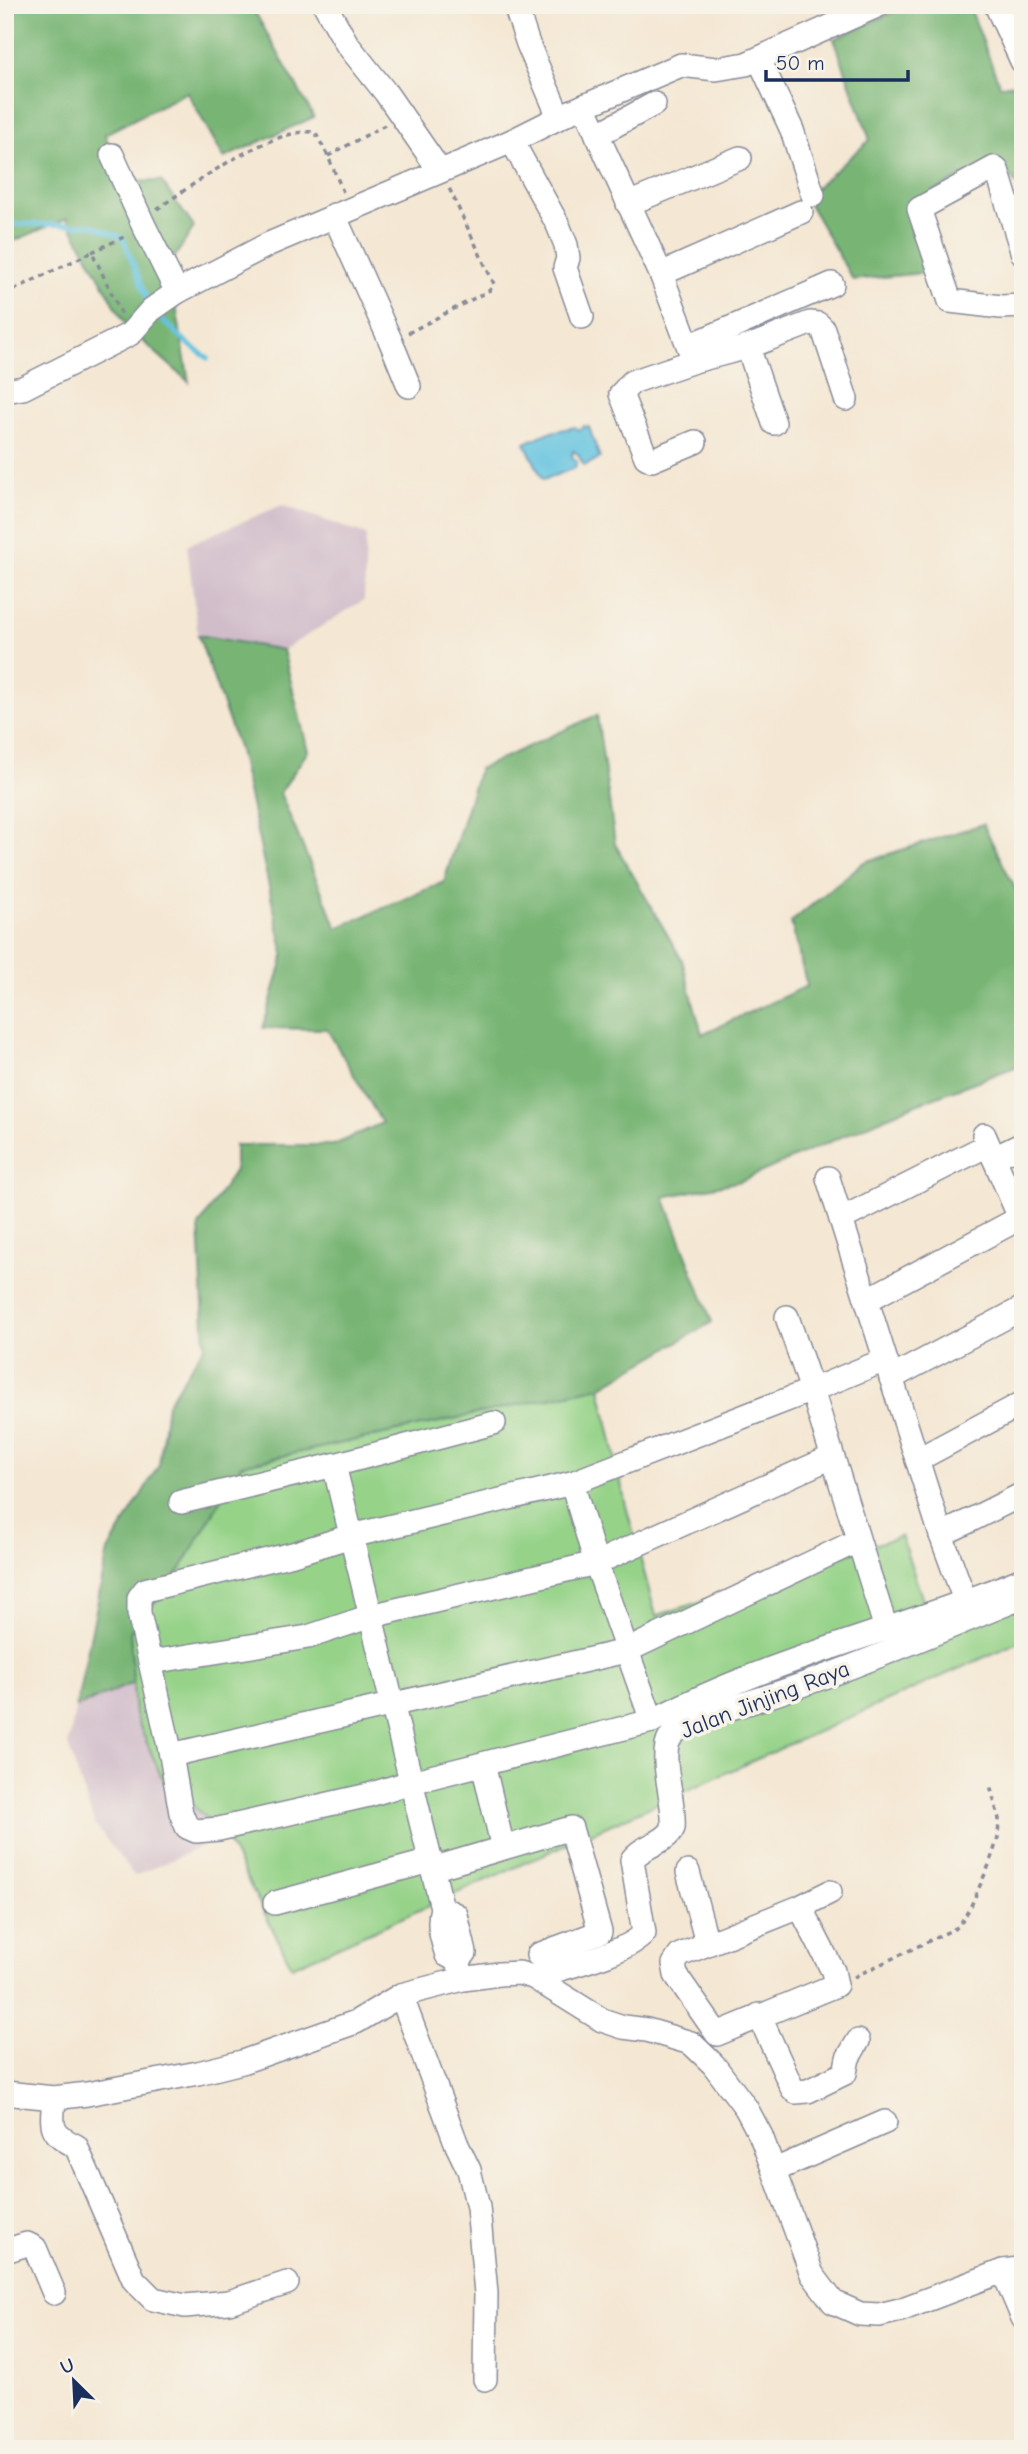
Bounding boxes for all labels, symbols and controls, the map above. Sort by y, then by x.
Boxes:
scale bar [766,38,907,82]
text: 50 m [776,51,825,75]
street label: Jalan Jinjing Raya [677,1655,853,1744]
north arrow [38,2346,108,2416]
text: U [57,2354,78,2379]

